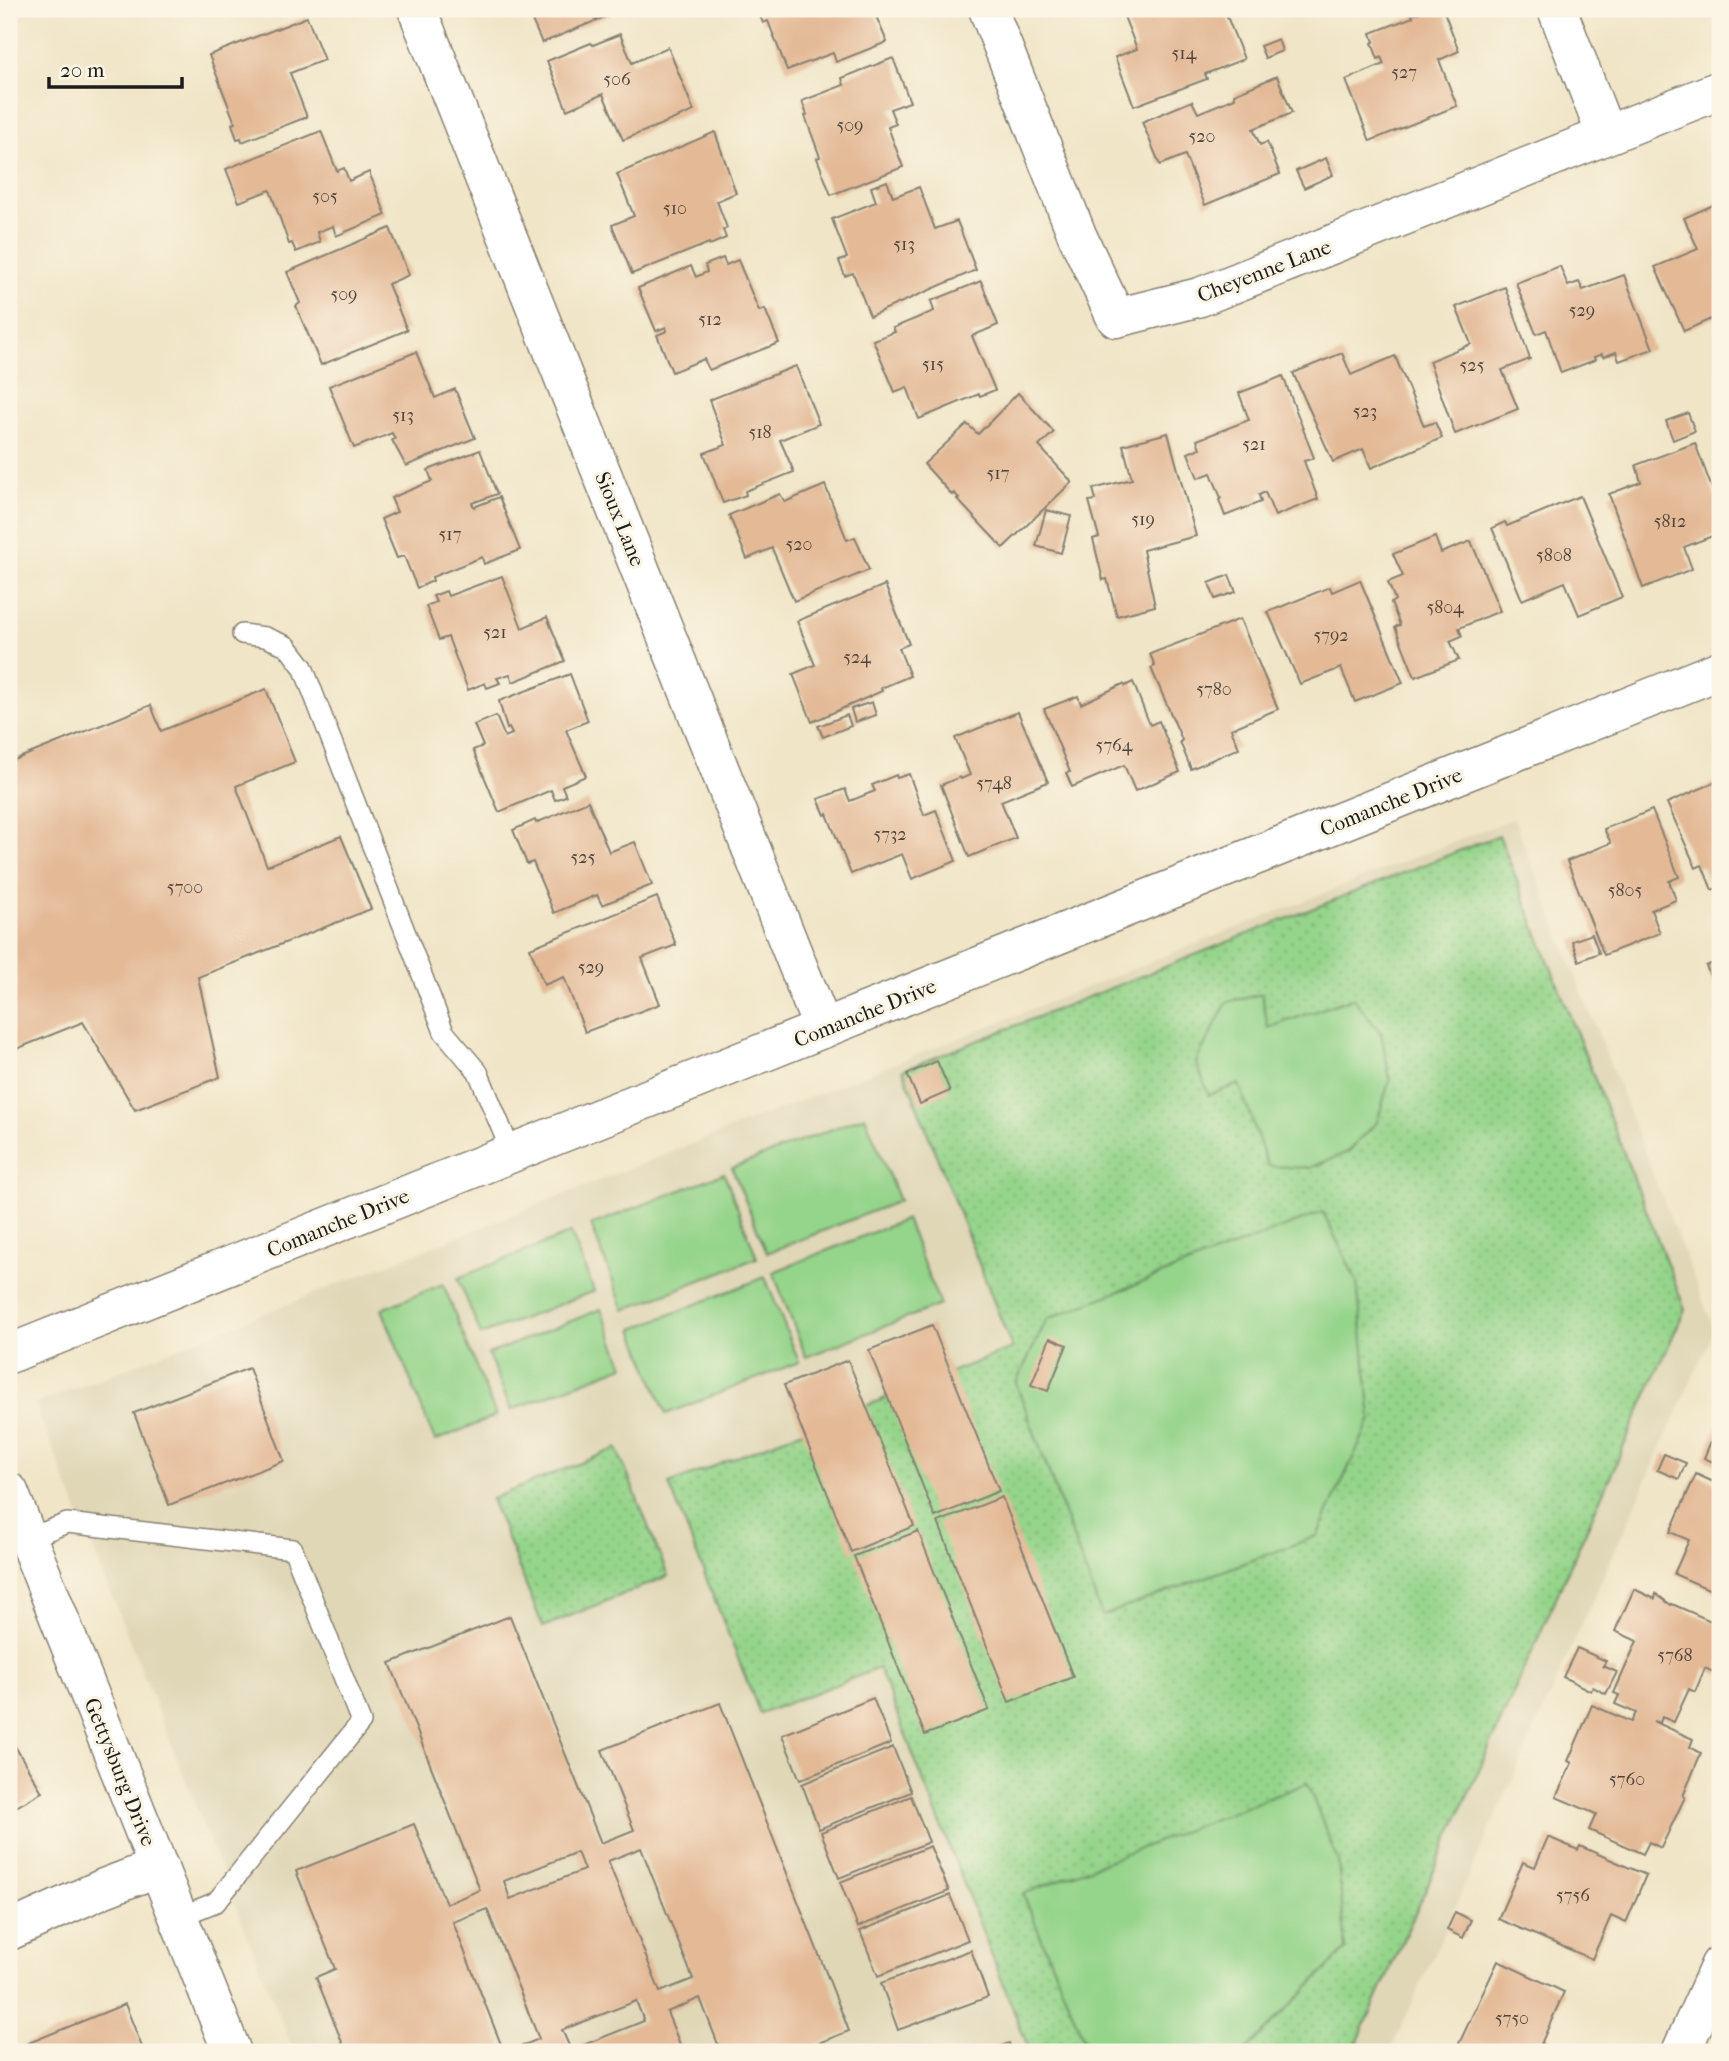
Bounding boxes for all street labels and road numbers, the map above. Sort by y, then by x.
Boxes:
street label: Cheyenne Lane [1194,235,1334,307]
street label: Sioux Lane [590,468,650,570]
street label: Comanche Drive [1316,763,1466,841]
street label: Comanche Drive [790,974,940,1052]
street label: Comanche Drive [263,1184,413,1262]
street label: Gettysburg Drive [79,1694,161,1850]

